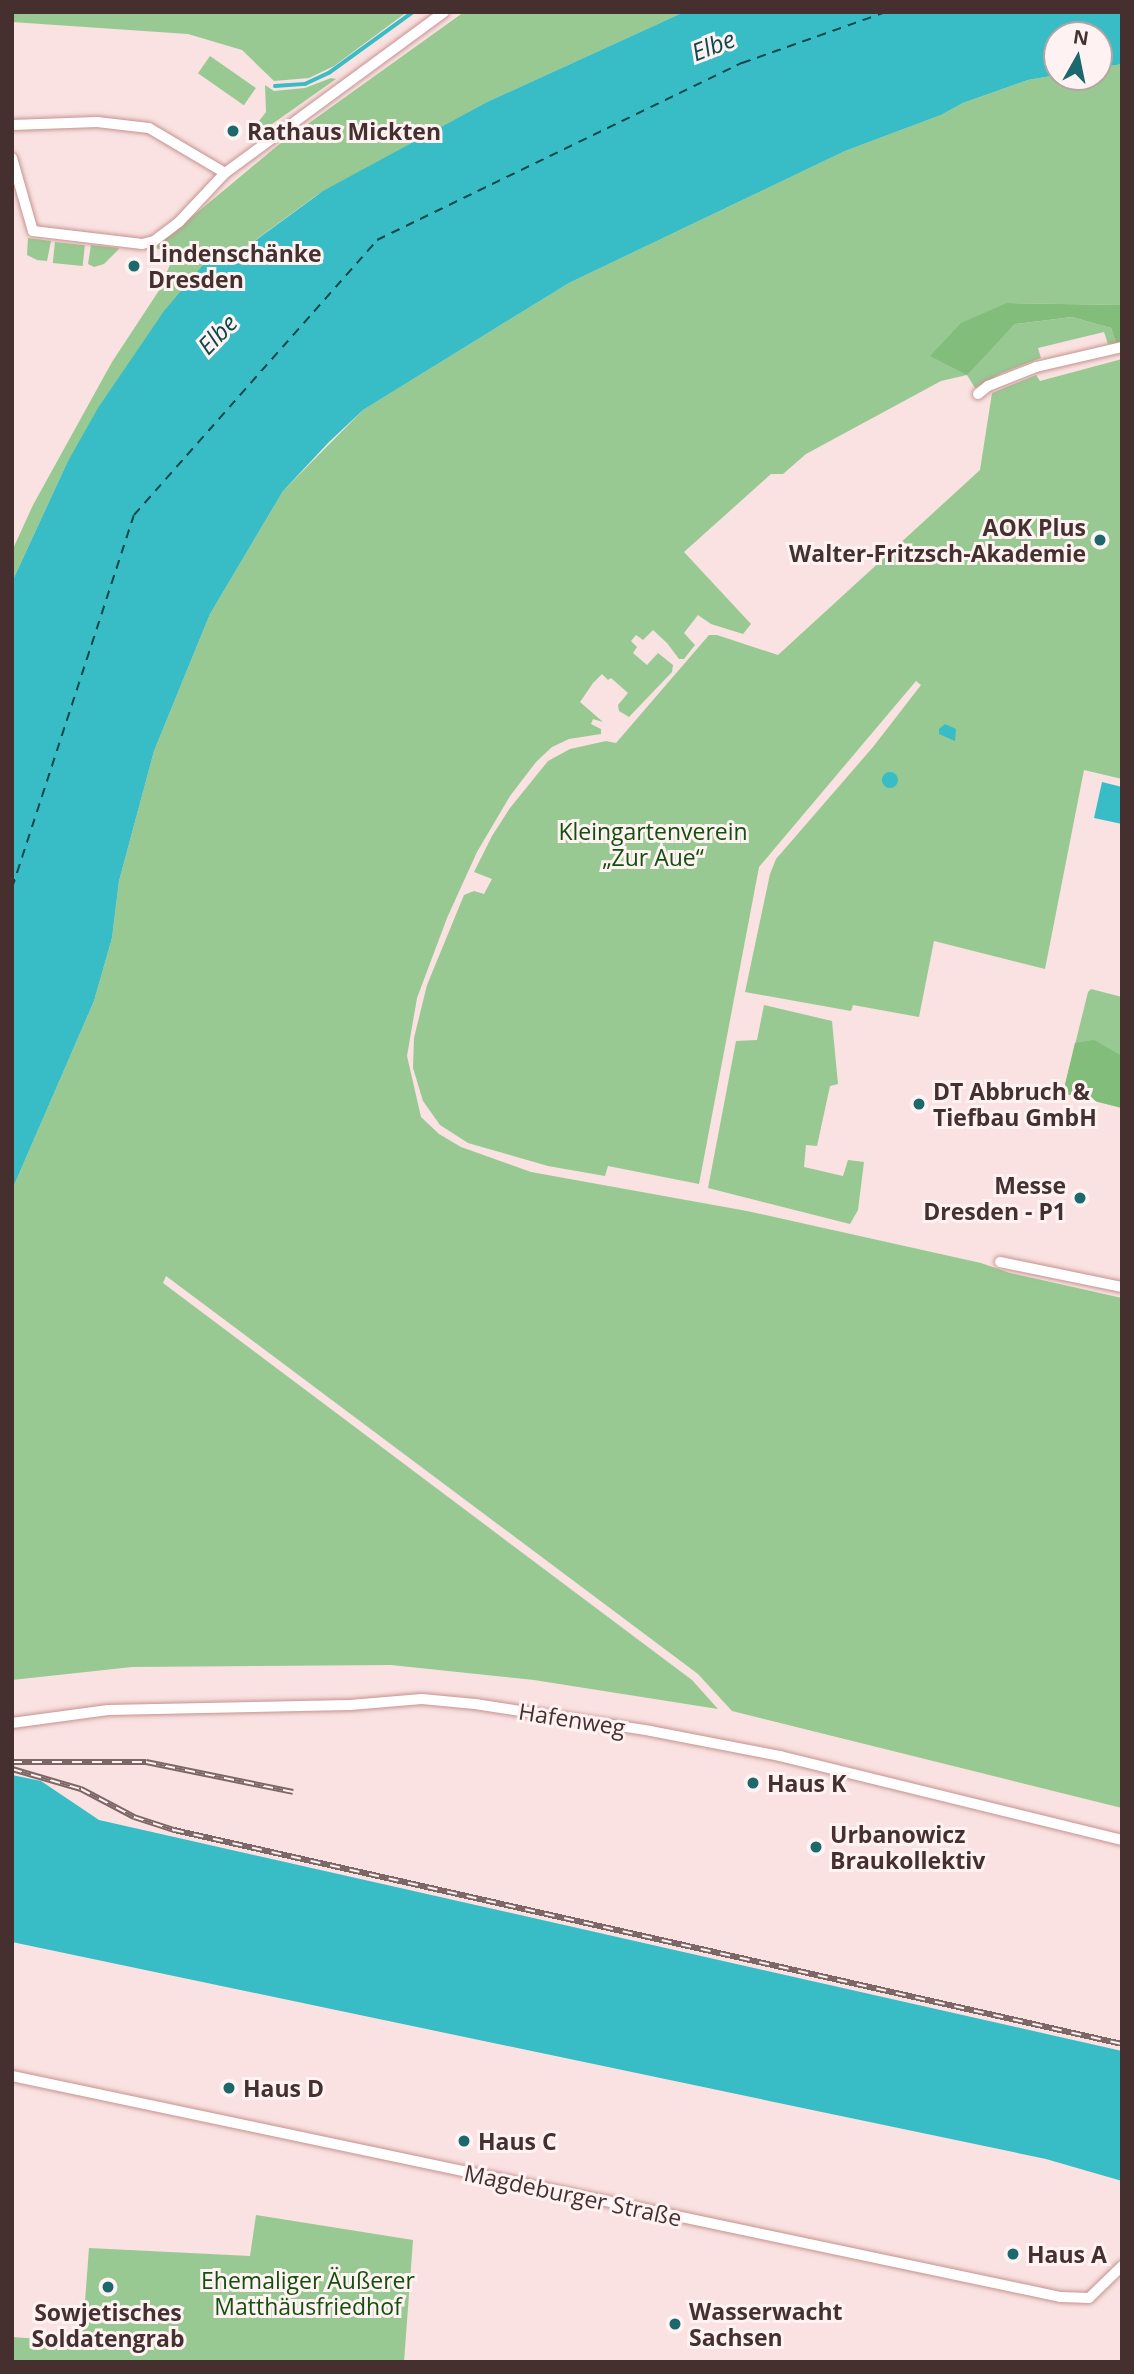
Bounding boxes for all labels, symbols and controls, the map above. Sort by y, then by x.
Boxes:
north arrow [1043,21,1113,91]
text: N [1071,23,1091,51]
water label: Elbe [687,24,739,66]
place label: Rathaus Mickten [247,117,441,145]
marker: Rathaus Mickten [225,123,241,139]
place label: Lindenschänke Dresden [148,239,322,293]
marker: Lindenschänke Dresden [126,258,142,274]
water label: Elbe [191,308,243,360]
place label: AOK Plus Walter-Fritzsch-Akademie [789,513,1086,567]
marker: AOK Plus Walter-Fritzsch-Akademie [1092,532,1108,548]
park label: Kleingartenverein „Zur Aue“ [558,817,748,871]
place label: DT Abbruch & Tiefbau GmbH [933,1077,1097,1131]
marker: DT Abbruch & Tiefbau GmbH [911,1096,927,1112]
place label: Messe Dresden - P1 [923,1171,1066,1225]
marker: Messe Dresden - P1 [1072,1190,1088,1206]
street label: Hafenweg [517,1697,627,1741]
place label: Haus K [767,1769,846,1797]
marker: Haus K [745,1775,761,1791]
place label: Urbanowicz Braukollektiv [830,1820,985,1874]
marker: Urbanowicz Braukollektiv [808,1839,824,1855]
place label: Haus D [243,2074,324,2102]
marker: Haus D [221,2080,237,2096]
place label: Haus C [478,2127,557,2155]
marker: Haus C [456,2133,472,2149]
street label: Magdeburger Straße [462,2158,684,2232]
place label: Haus A [1027,2240,1107,2268]
marker: Haus A [1005,2246,1021,2262]
park label: Ehemaliger Äußerer Matthäusfriedhof [201,2266,415,2320]
marker: Sowjetisches Soldatengrab [100,2279,116,2295]
place label: Wasserwacht Sachsen [689,2297,843,2351]
place label: Sowjetisches Soldatengrab [32,2298,184,2352]
marker: Wasserwacht Sachsen [667,2316,683,2332]

